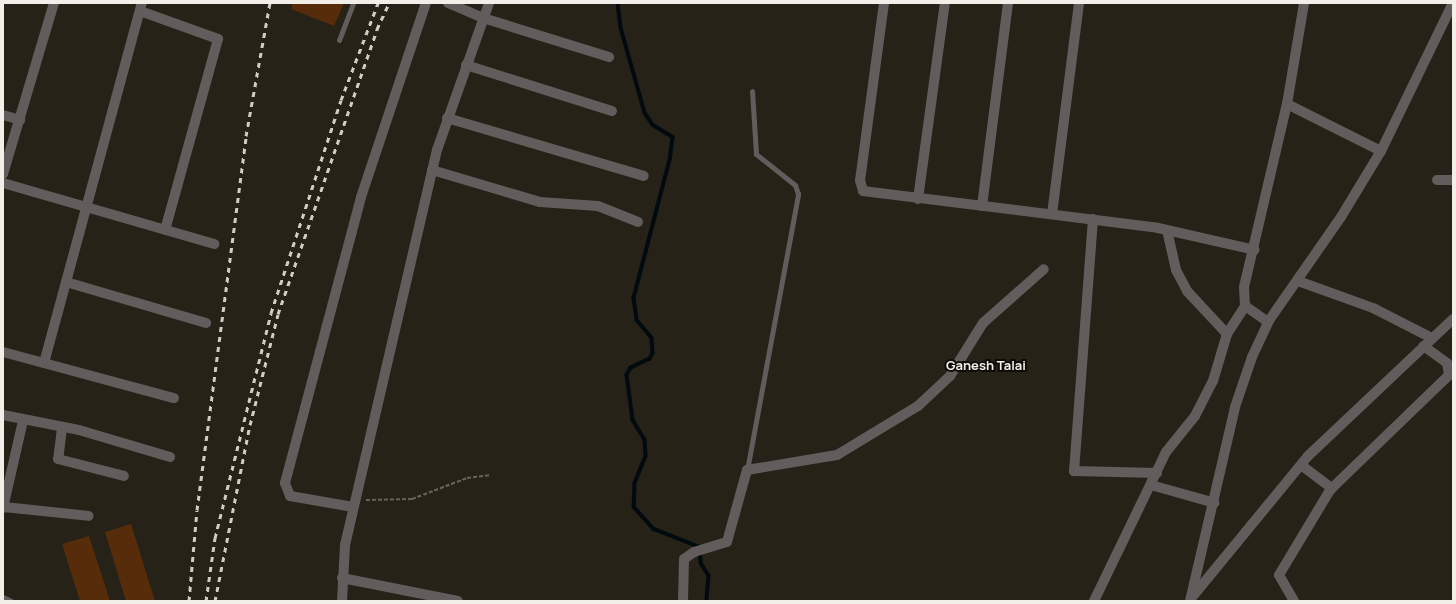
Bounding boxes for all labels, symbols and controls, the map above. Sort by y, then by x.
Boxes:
district label: Ganesh Talai [946,357,1026,373]

